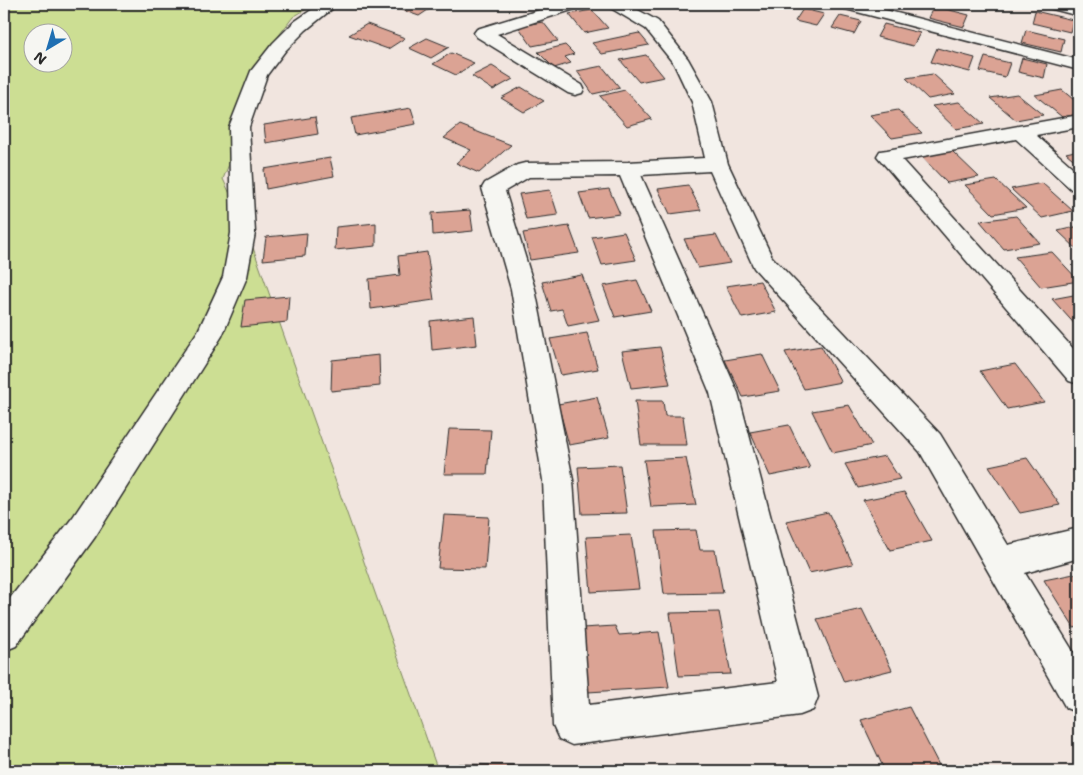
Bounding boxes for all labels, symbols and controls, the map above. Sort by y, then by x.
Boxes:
north arrow [22,22,72,72]
text: N [30,48,50,69]

